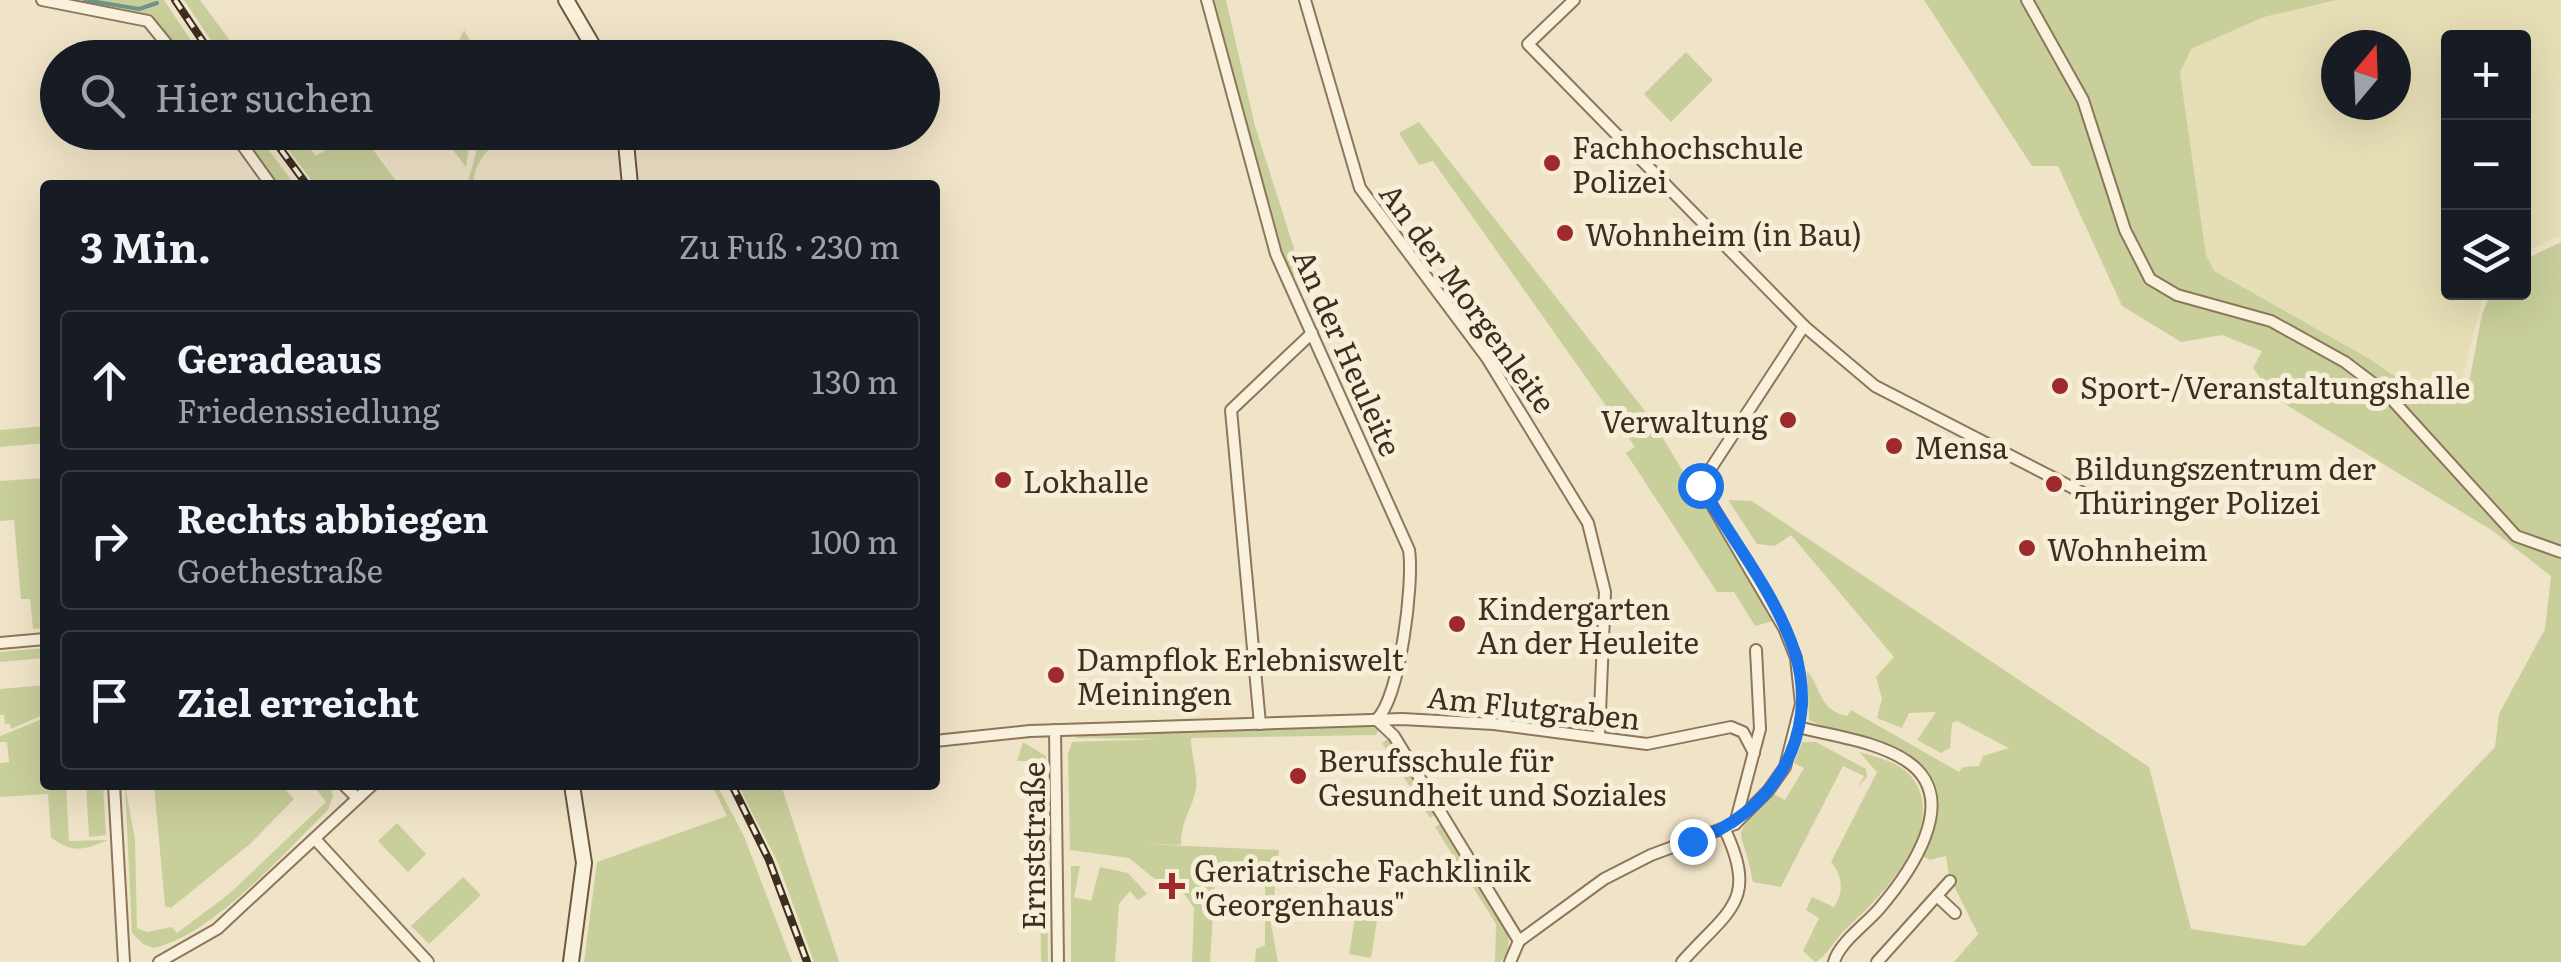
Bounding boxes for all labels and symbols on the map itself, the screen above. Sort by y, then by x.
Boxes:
north arrow [2321,30,2411,120]
place label: Fachhochschule Polizei [1572,124,1803,202]
marker: Fachhochschule Polizei [1541,152,1563,174]
street label: An der Morgenleite [1370,173,1568,421]
place label: Wohnheim (in Bau) [1585,211,1862,255]
marker: Wohnheim (in Bau) [1554,222,1576,244]
street label: An der Heuleite [1284,242,1414,462]
place label: Sport-/Veranstaltungshalle [2080,364,2470,408]
marker: Sport-/Veranstaltungshalle [2049,375,2071,397]
place label: Verwaltung [1601,398,1768,442]
marker: Verwaltung [1777,409,1799,431]
place label: Mensa [1914,424,2009,468]
marker: Mensa [1883,435,1905,457]
place label: Bildungszentrum der Thüringer Polizei [2074,445,2376,523]
place label: Lokhalle [1023,458,1149,502]
route start [1678,463,1724,509]
marker: Lokhalle [992,469,1014,491]
marker: Bildungszentrum der Thüringer Polizei [2043,473,2065,495]
place label: Wohnheim [2047,526,2208,570]
marker: Wohnheim [2016,537,2038,559]
place label: Kindergarten An der Heuleite [1477,585,1699,663]
marker: Kindergarten An der Heuleite [1446,613,1468,635]
place label: Dampflok Erlebniswelt Meiningen [1076,636,1404,714]
marker: Dampflok Erlebniswelt Meiningen [1045,664,1067,686]
street label: Am Flutgraben [1425,673,1643,739]
place label: Berufsschule für Gesundheit und Soziales [1318,737,1666,815]
street label: Ernststraße [1010,762,1054,930]
marker: Berufsschule für Gesundheit und Soziales [1287,765,1309,787]
route end [1670,819,1716,865]
place label: Geriatrische Fachklinik "Georgenhaus" [1194,847,1532,925]
marker: Geriatrische Fachklinik "Georgenhaus" [1159,873,1185,899]

